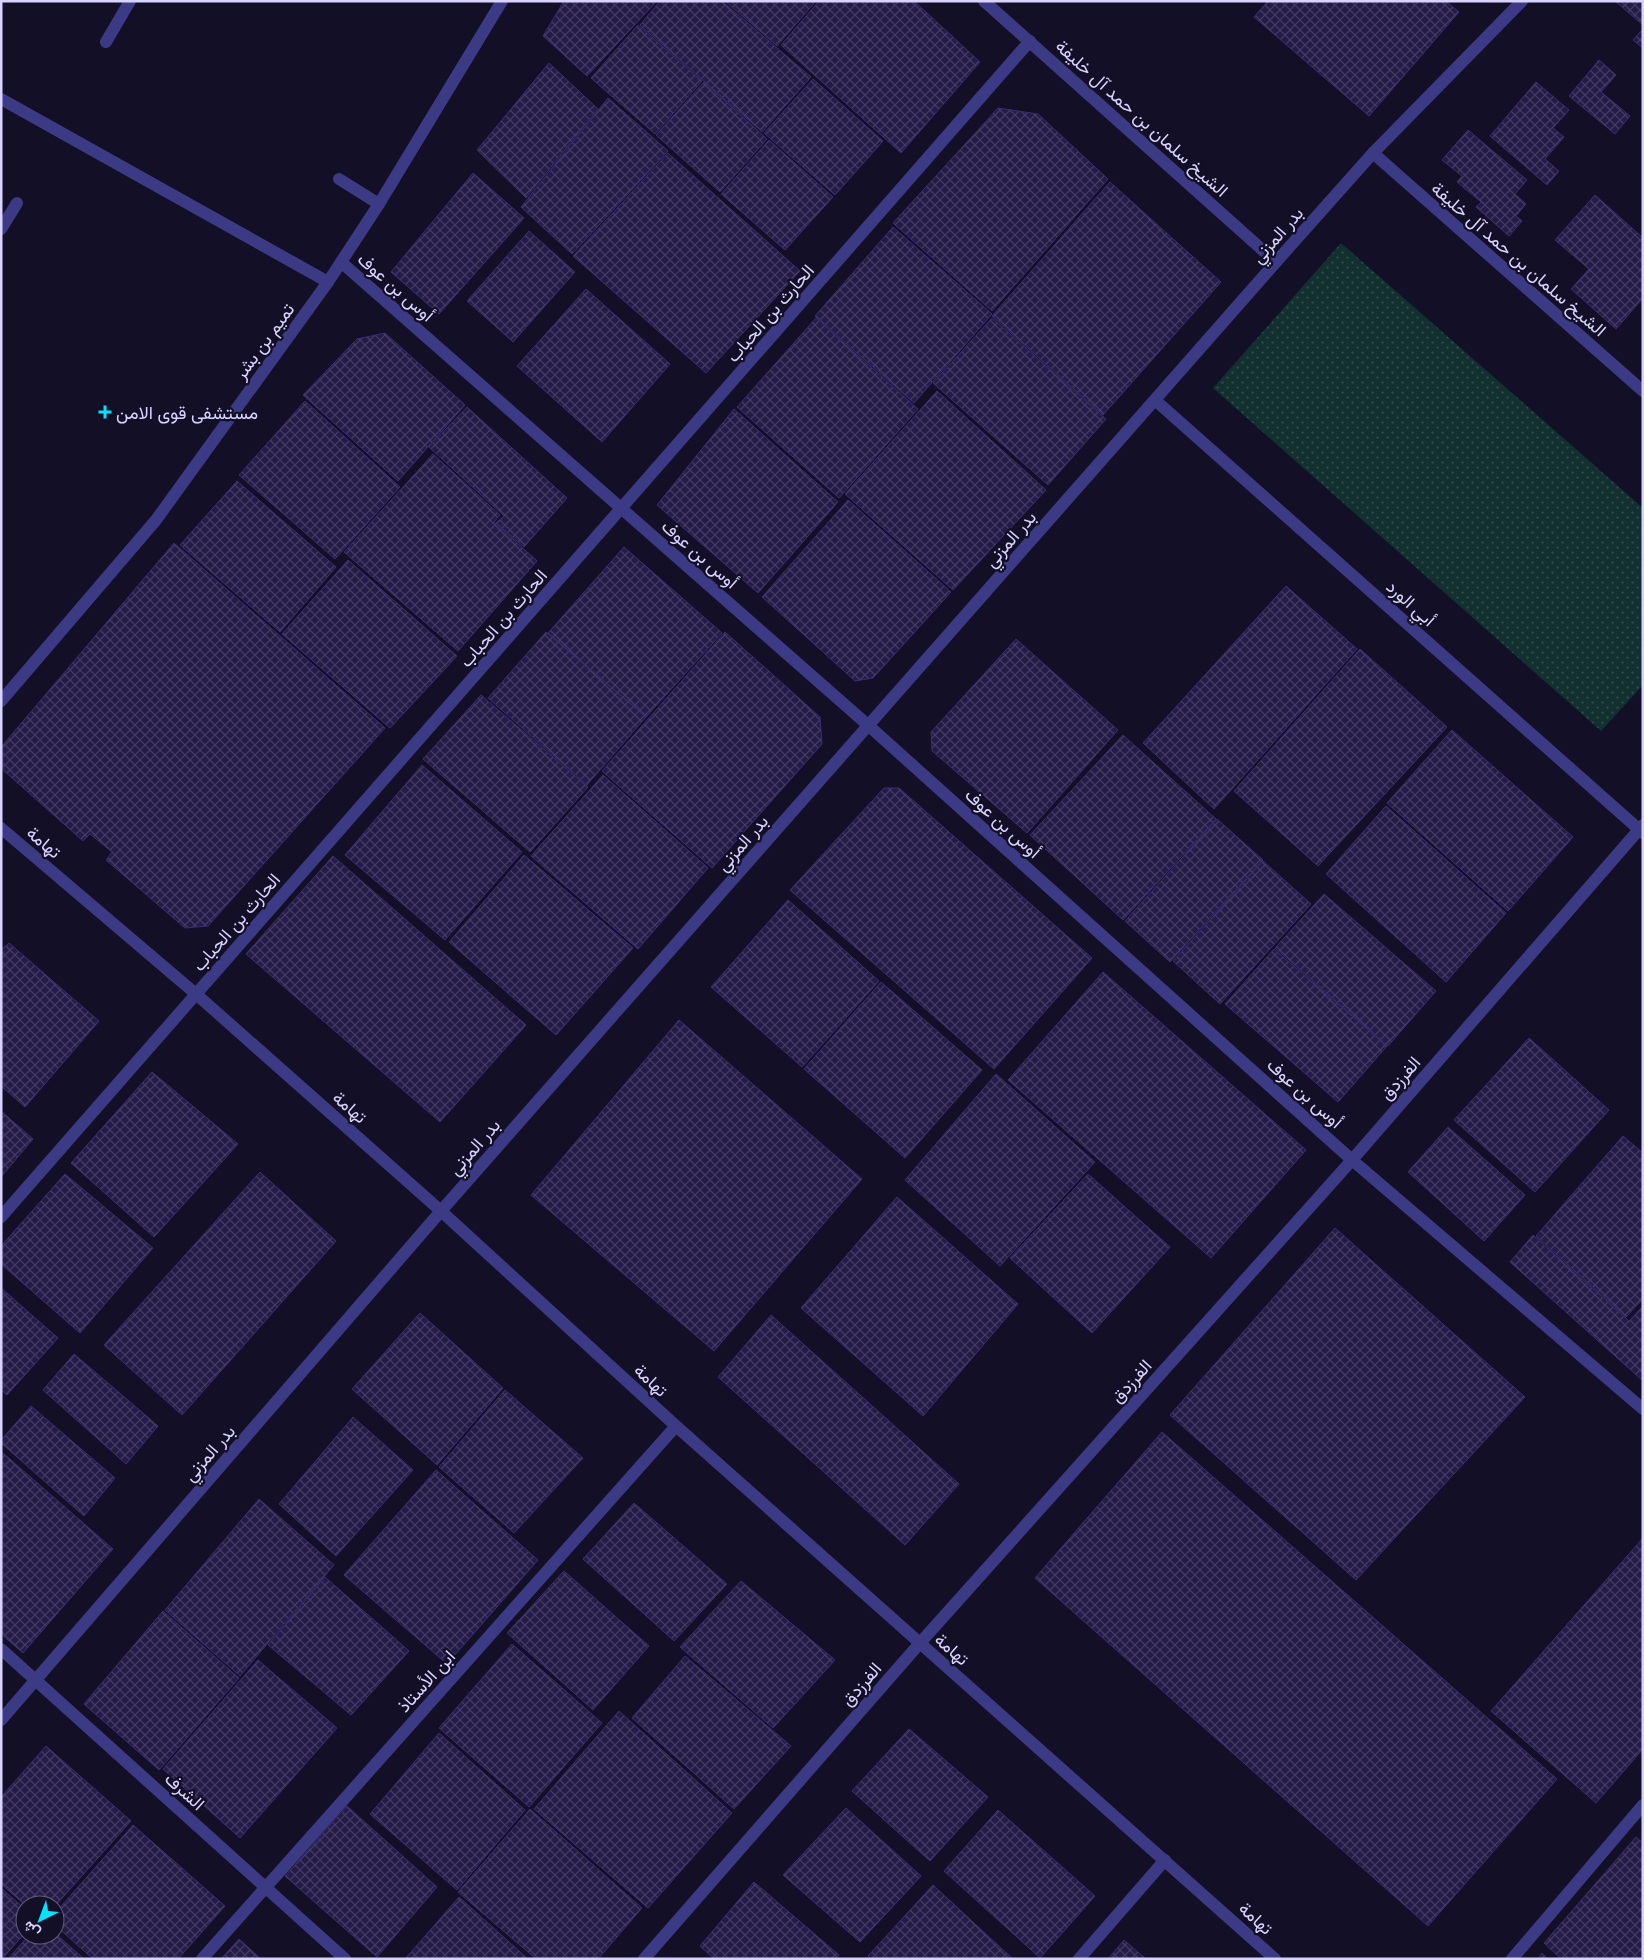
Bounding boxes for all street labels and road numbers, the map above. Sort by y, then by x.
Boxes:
street label: الشيخ سلمان بن حمد آل خليفة [1050,35,1232,202]
street label: الشيخ سلمان بن حمد آل خليفة [1426,178,1611,342]
street label: بدر المزني [1247,203,1311,271]
street label: أوس بن عوف [353,248,438,326]
street label: الحارث بن الحباب [722,260,819,367]
street label: تميم بن بشر [229,299,300,385]
street label: بدر المزني [980,507,1044,575]
street label: أوس بن عوف [657,515,742,593]
street label: الحارث بن الحباب [455,565,552,672]
street label: أبي الورد [1379,576,1440,634]
street label: أوس بن عوف [960,784,1045,863]
street label: بدر المزني [712,811,776,879]
street label: تهامة [22,822,65,863]
street label: الحارث بن الحباب [188,869,285,976]
street label: الفرزدق [1375,1052,1425,1105]
street label: أوس بن عوف [1262,1054,1347,1133]
street label: تهامة [328,1087,371,1128]
street label: بدر المزني [444,1115,508,1183]
street label: الفرزدق [1106,1355,1157,1408]
street label: تهامة [629,1359,672,1401]
street label: بدر المزني [179,1421,243,1489]
street label: تهامة [930,1629,973,1670]
street label: ابن الأستاذ [393,1646,460,1717]
street label: الفرزدق [836,1658,886,1711]
street label: الشرف [160,1768,209,1815]
street label: تهامة [1234,1897,1277,1939]

